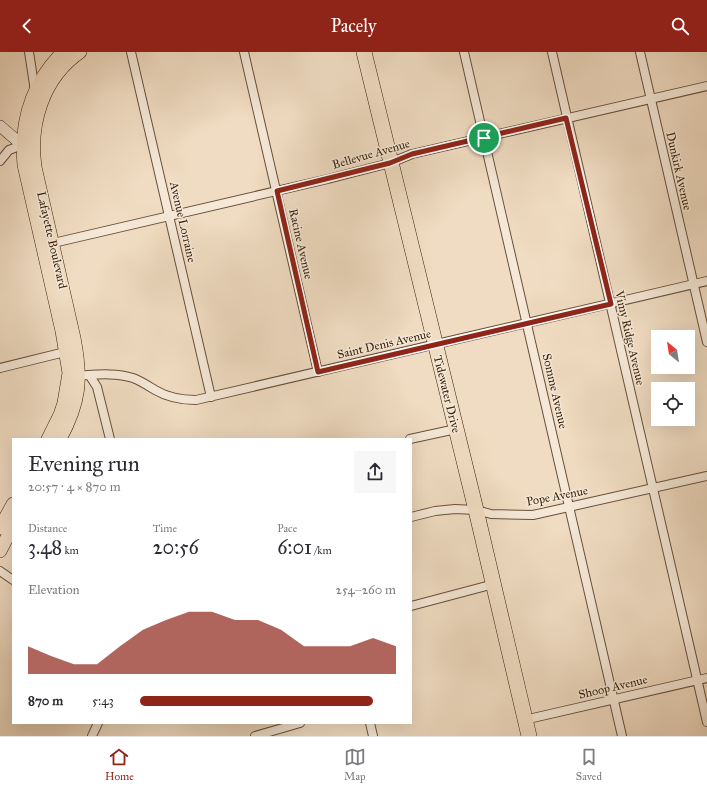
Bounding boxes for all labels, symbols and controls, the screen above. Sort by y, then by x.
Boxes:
icon: back [16,15,38,37]
text: Pacely [331,15,376,37]
icon: search [669,15,691,37]
pin [467,121,501,155]
icon: arrive [473,127,495,149]
street label: Dunkirk Avenue [663,131,695,211]
street label: Bellevue Avenue [331,136,411,172]
street label: Avenue Lorraine [167,179,199,264]
street label: Lafayette Boulevard [34,190,70,290]
street label: Racine Avenue [286,207,316,281]
street label: Vimy Ridge Avenue [611,288,648,387]
street label: Saint Denis Avenue [336,326,432,362]
north arrow [651,330,695,374]
map controls [651,330,695,426]
street label: Somme Avenue [540,352,570,430]
street label: Tidewater Drive [431,354,463,434]
button: locate [651,382,695,426]
text: Evening run [28,450,140,477]
button: share [354,451,396,493]
text: 20:57 · 4 × 870 m [28,479,121,495]
street label: Pope Avenue [525,483,589,509]
text: Distance [28,522,67,535]
text: Time [153,522,177,535]
text: Pace [277,522,297,535]
text: 3.48 [28,535,62,559]
text: 20:56 [153,535,199,559]
text: 6:01 [277,535,312,559]
text: km [62,544,79,557]
text: /km [312,544,332,557]
text: Elevation [28,582,80,598]
text: 254–260 m [336,582,396,598]
street label: Shoop Avenue [577,672,649,702]
text: 870 m [28,693,63,709]
text: 5:43 [92,693,114,709]
tab: Home [105,746,134,783]
tab: Map [344,746,366,783]
tab: Saved [576,746,602,783]

